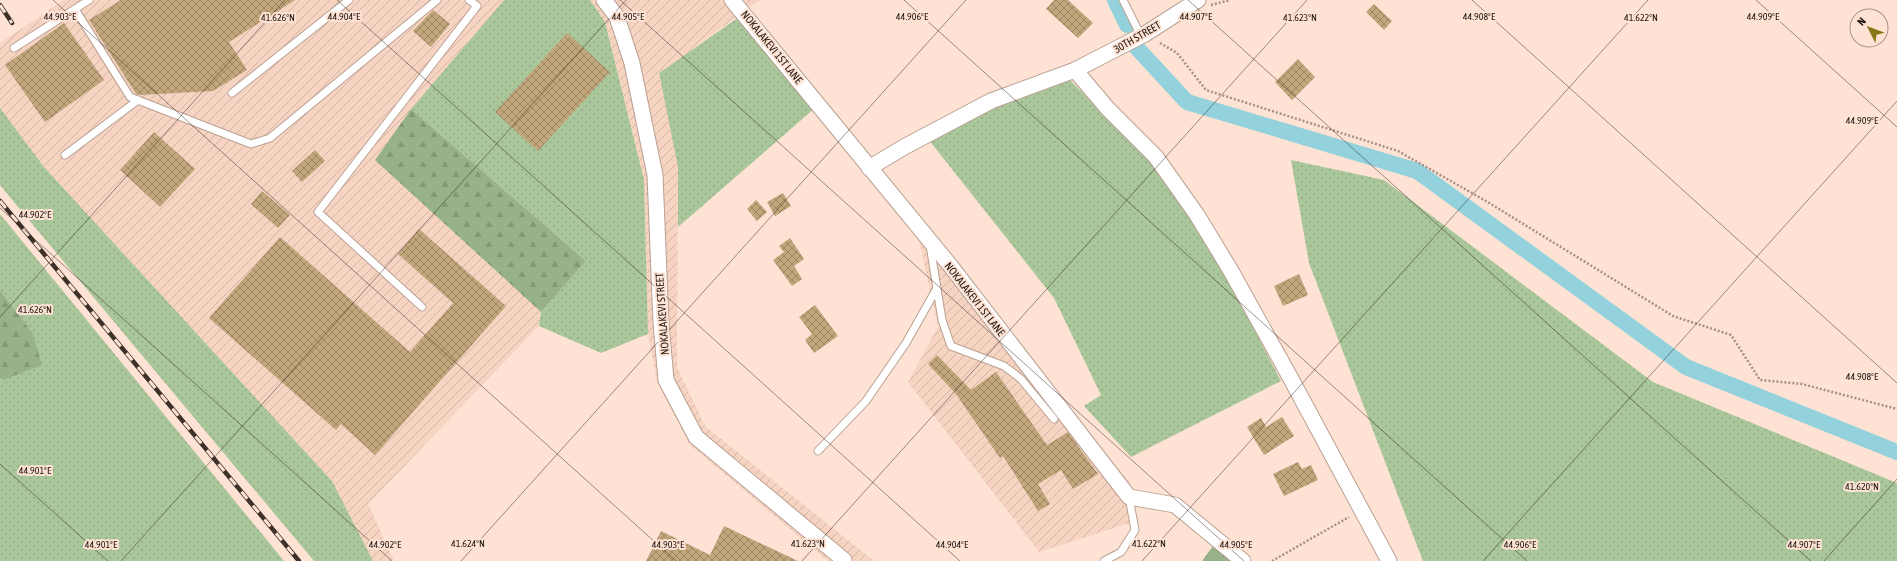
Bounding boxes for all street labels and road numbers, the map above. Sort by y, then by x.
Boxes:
street label: NOKALAKEVI 1ST LANE [739,8,805,86]
street label: 30TH STREET [1111,19,1163,55]
street label: NOKALAKEVI 1ST LANE [943,260,1008,338]
street label: NOKALAKEVI STREET [653,272,671,355]

